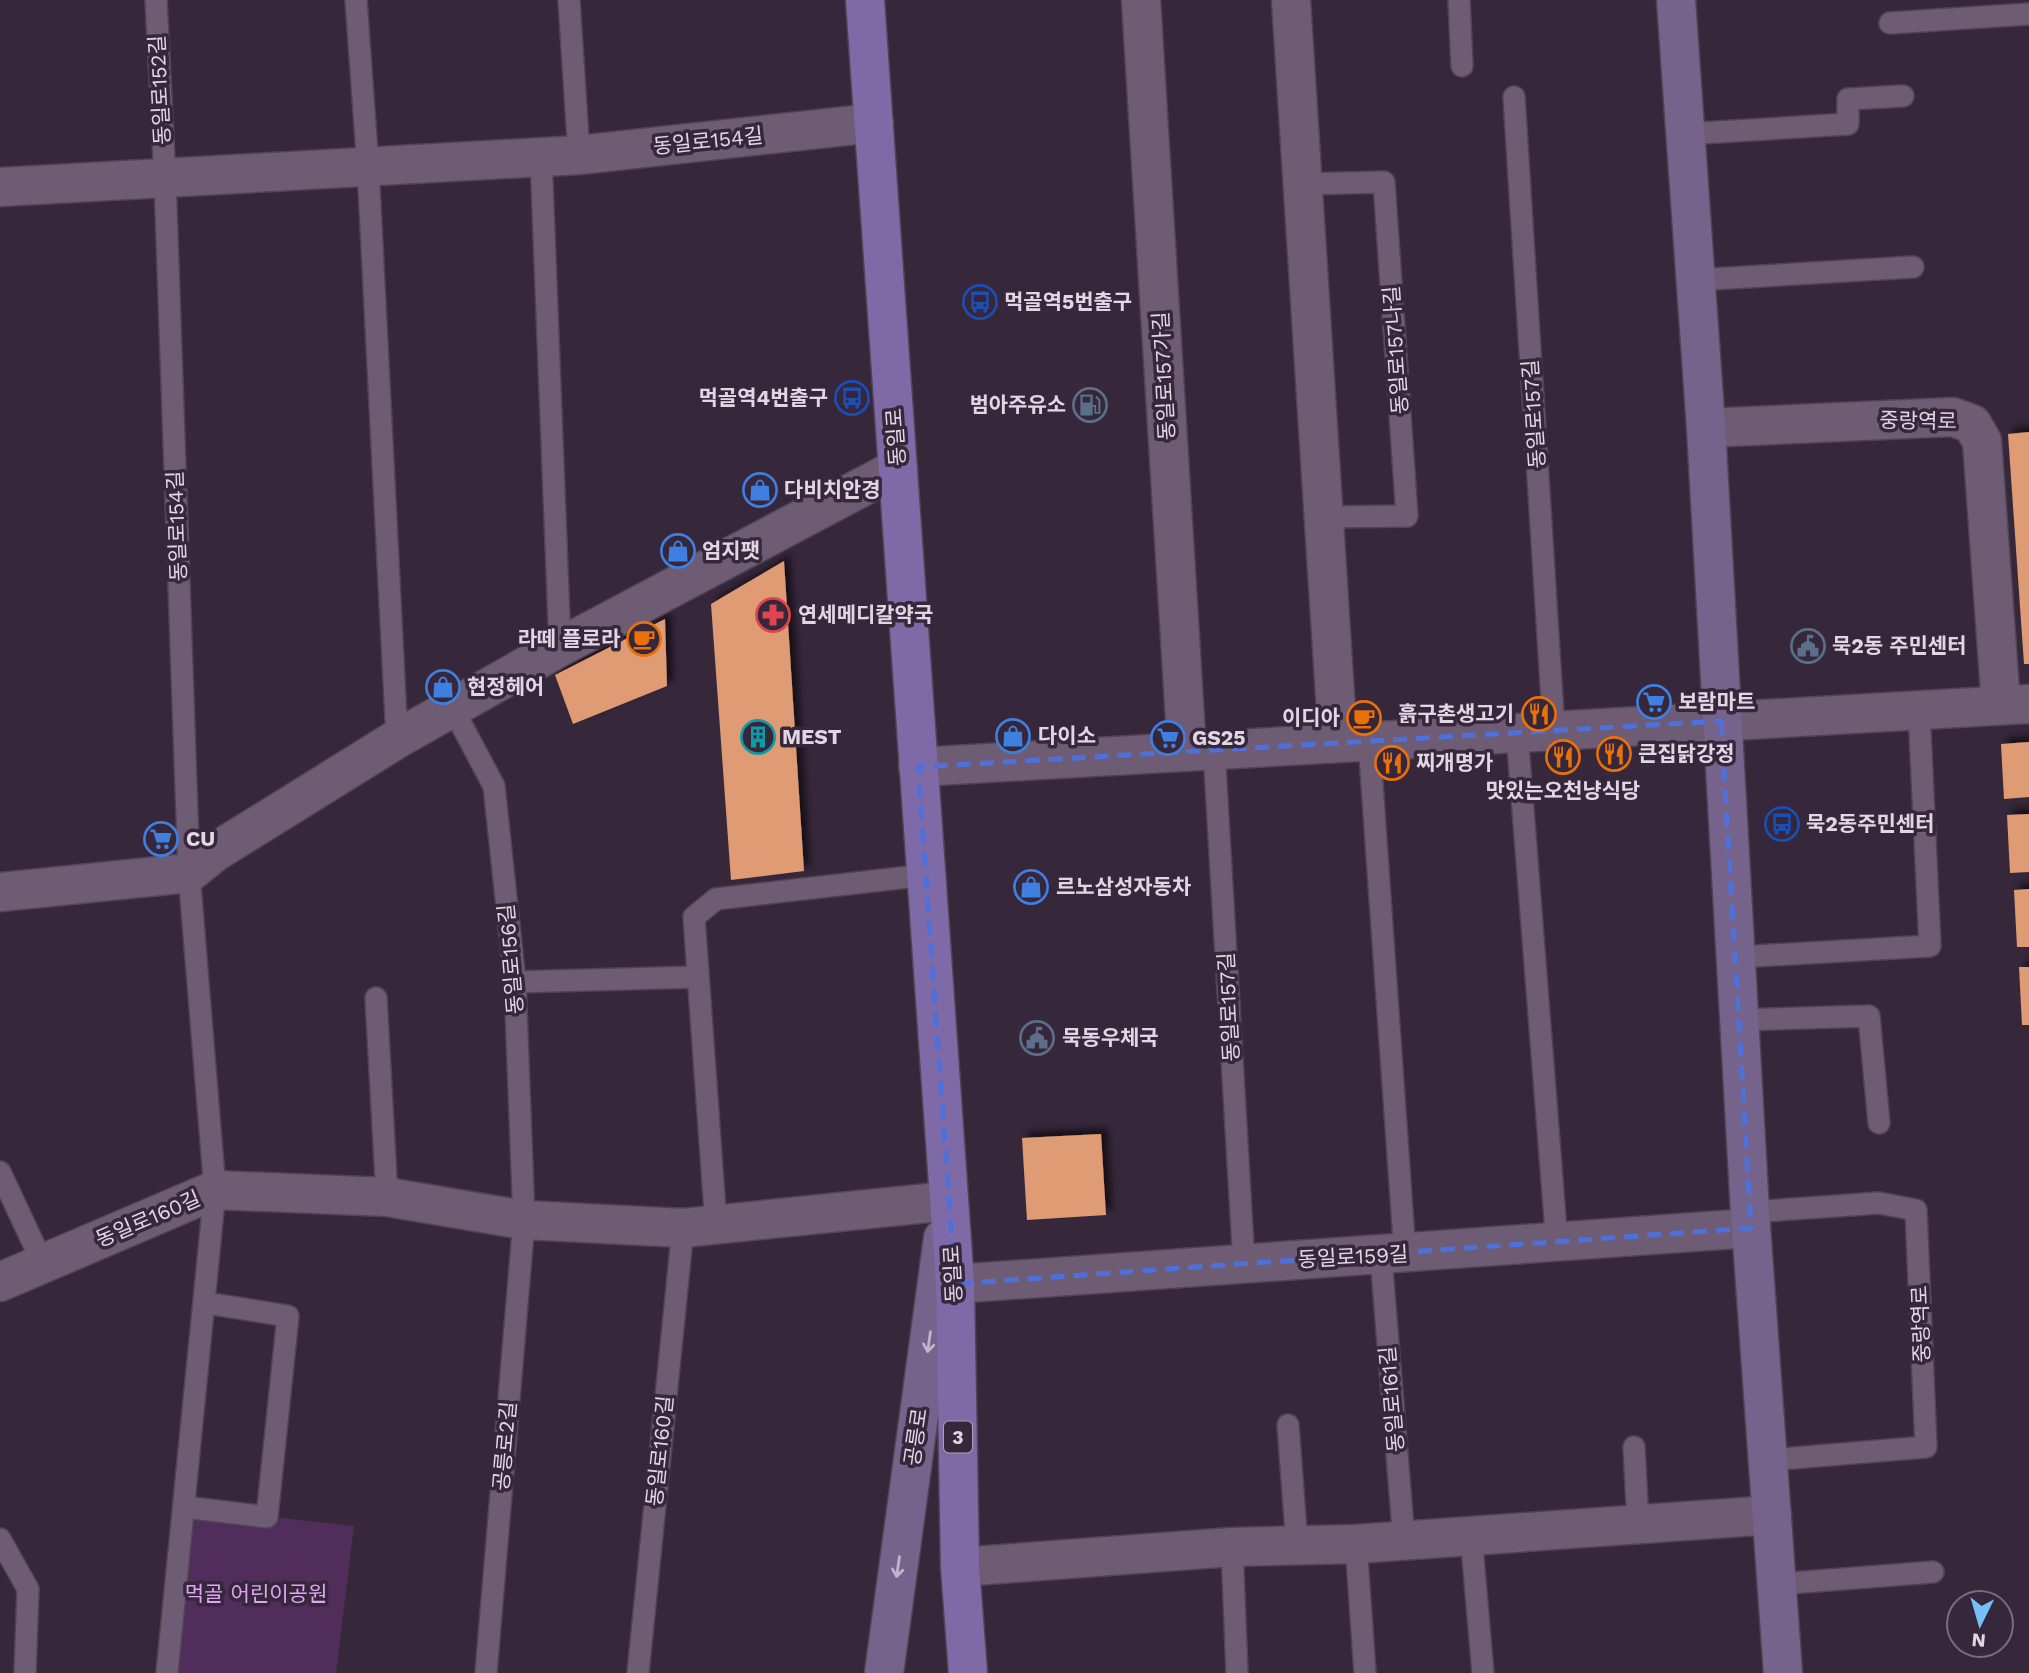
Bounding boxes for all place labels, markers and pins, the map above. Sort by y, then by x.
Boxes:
bus stop icon: 먹골역5번출구 [961,283,999,321]
place label: 먹골역5번출구 [1004,289,1132,314]
bus stop icon: 먹골역4번출구 [833,379,871,417]
place label: 먹골역4번출구 [699,385,828,410]
fuel station icon: 범아주유소 [1071,386,1109,424]
place label: 범아주유소 [969,392,1066,417]
shop icon: 다비치안경 [741,471,779,509]
place label: 다비치안경 [784,477,881,502]
shop icon: 엄지팻 [659,532,697,570]
place label: 엄지팻 [702,538,760,563]
pharmacy icon: 연세메디칼약국 [754,596,792,634]
place label: 연세메디칼약국 [798,602,933,627]
cafe icon: 라떼 플로라 [625,620,663,658]
place label: 라떼 플로라 [517,626,621,651]
public building icon: 묵2동 주민센터 [1789,627,1827,665]
place label: 묵2동 주민센터 [1832,633,1966,658]
shop icon: 현정헤어 [424,668,462,706]
place label: 현정헤어 [467,674,544,699]
supermarket icon: 보람마트 [1635,683,1673,721]
place label: 보람마트 [1678,689,1755,714]
restaurant icon: 흙구촌생고기 [1520,695,1558,733]
cafe icon: 이디아 [1345,699,1383,737]
place label: 흙구촌생고기 [1398,701,1514,726]
place label: 이디아 [1282,705,1340,730]
shop icon: 다이소 [994,717,1032,755]
building icon: MEST [739,718,777,756]
supermarket icon: GS25 [1149,719,1187,757]
place label: 다이소 [1038,723,1096,748]
place label: MEST [782,724,842,749]
place label: GS25 [1192,725,1246,750]
restaurant icon: 큰집닭강정 [1595,735,1633,773]
restaurant icon: 맛있는오천냥식당 [1544,738,1582,776]
place label: 큰집닭강정 [1638,741,1735,766]
restaurant icon: 찌개명가 [1373,744,1411,782]
place label: 찌개명가 [1416,750,1493,775]
place label: 맛있는오천냥식당 [1486,778,1640,803]
bus stop icon: 묵2동주민센터 [1763,805,1801,843]
place label: 묵2동주민센터 [1806,811,1934,836]
supermarket icon: CU [142,820,180,858]
place label: CU [186,826,215,851]
shop icon: 르노삼성자동차 [1012,868,1050,906]
place label: 르노삼성자동차 [1056,874,1191,899]
public building icon: 묵동우체국 [1018,1019,1056,1057]
place label: 묵동우체국 [1062,1025,1159,1050]

